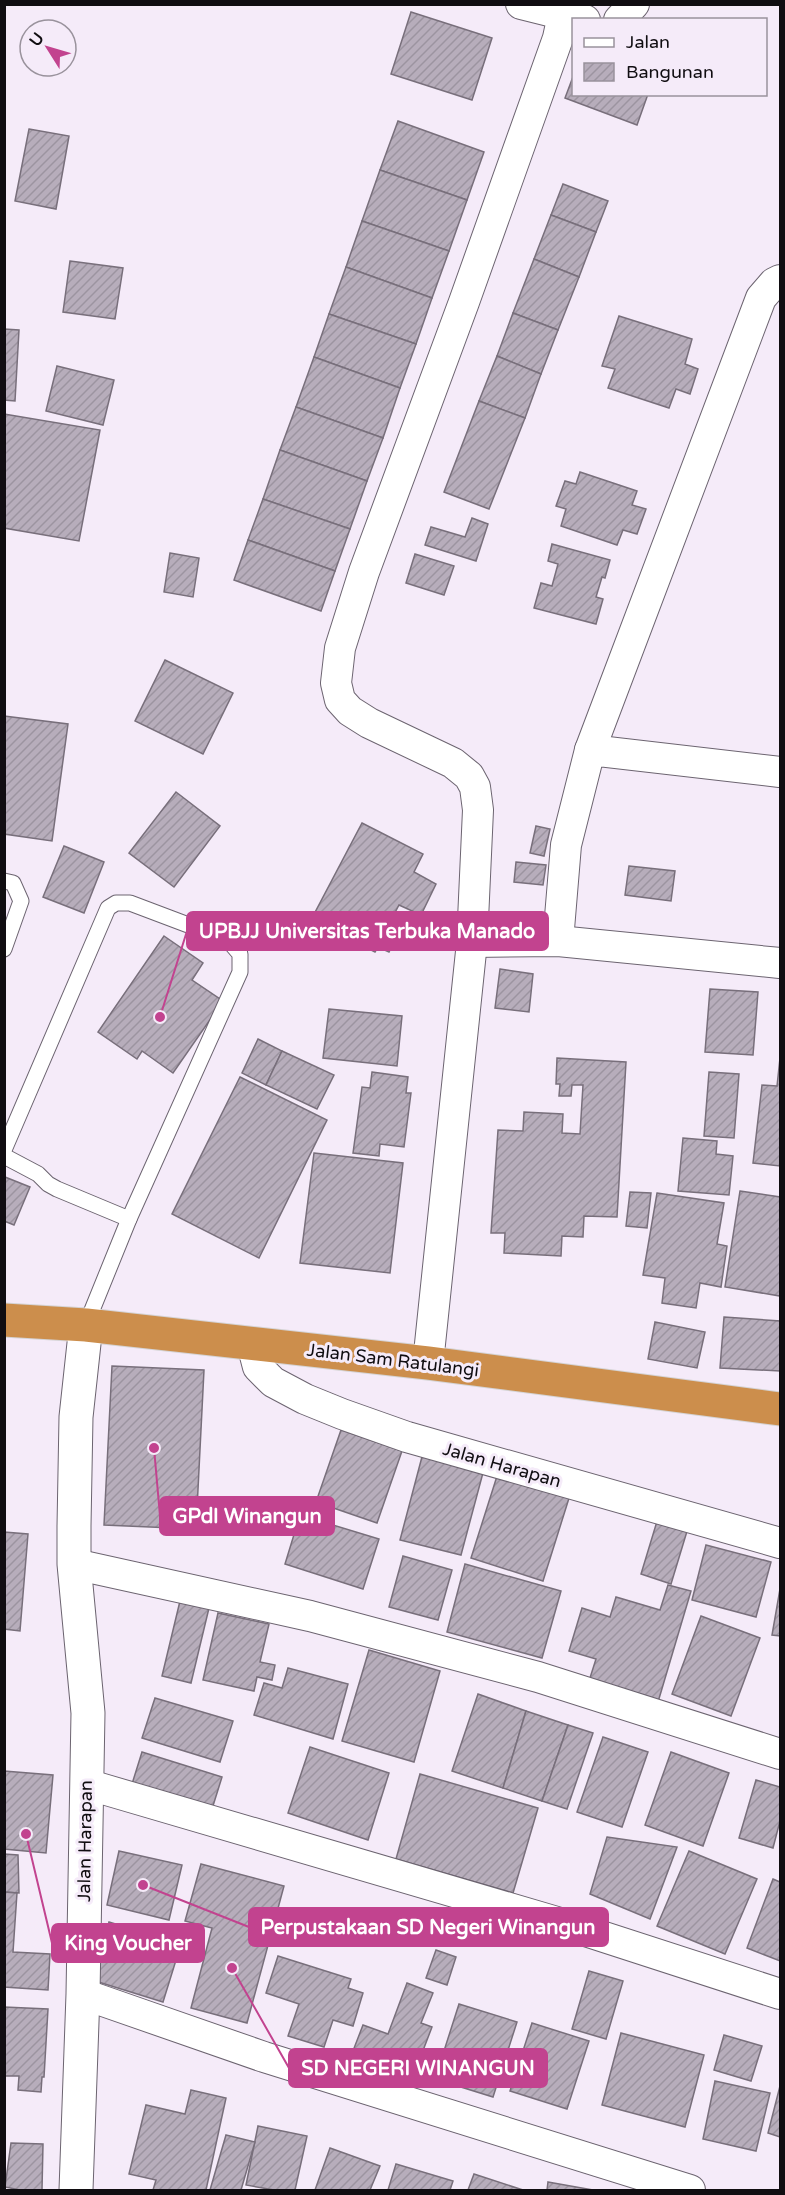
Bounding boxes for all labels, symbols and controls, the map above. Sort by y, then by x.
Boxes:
north arrow [18,18,78,78]
legend [572,18,767,96]
text: U [25,29,48,50]
text: Jalan [626,31,670,53]
text: Bangunan [626,61,714,83]
callout: UPBJJ Universitas Terbuka Manado [187,912,548,950]
text: UPBJJ Universitas Terbuka Manado [199,920,535,944]
street label: Jalan Sam Ratulangi [306,1339,480,1381]
street label: Jalan Harapan [440,1438,564,1492]
callout: GPdI Winangun [160,1497,334,1535]
text: GPdI Winangun [172,1505,322,1529]
street label: Jalan Harapan [73,1780,97,1902]
callout: Perpustakaan SD Negeri Winangun [249,1908,608,1946]
text: Perpustakaan SD Negeri Winangun [261,1916,595,1940]
callout: King Voucher [52,1924,204,1962]
text: King Voucher [64,1932,192,1956]
callout: SD NEGERI WINANGUN [289,2049,547,2087]
text: SD NEGERI WINANGUN [301,2057,535,2081]

